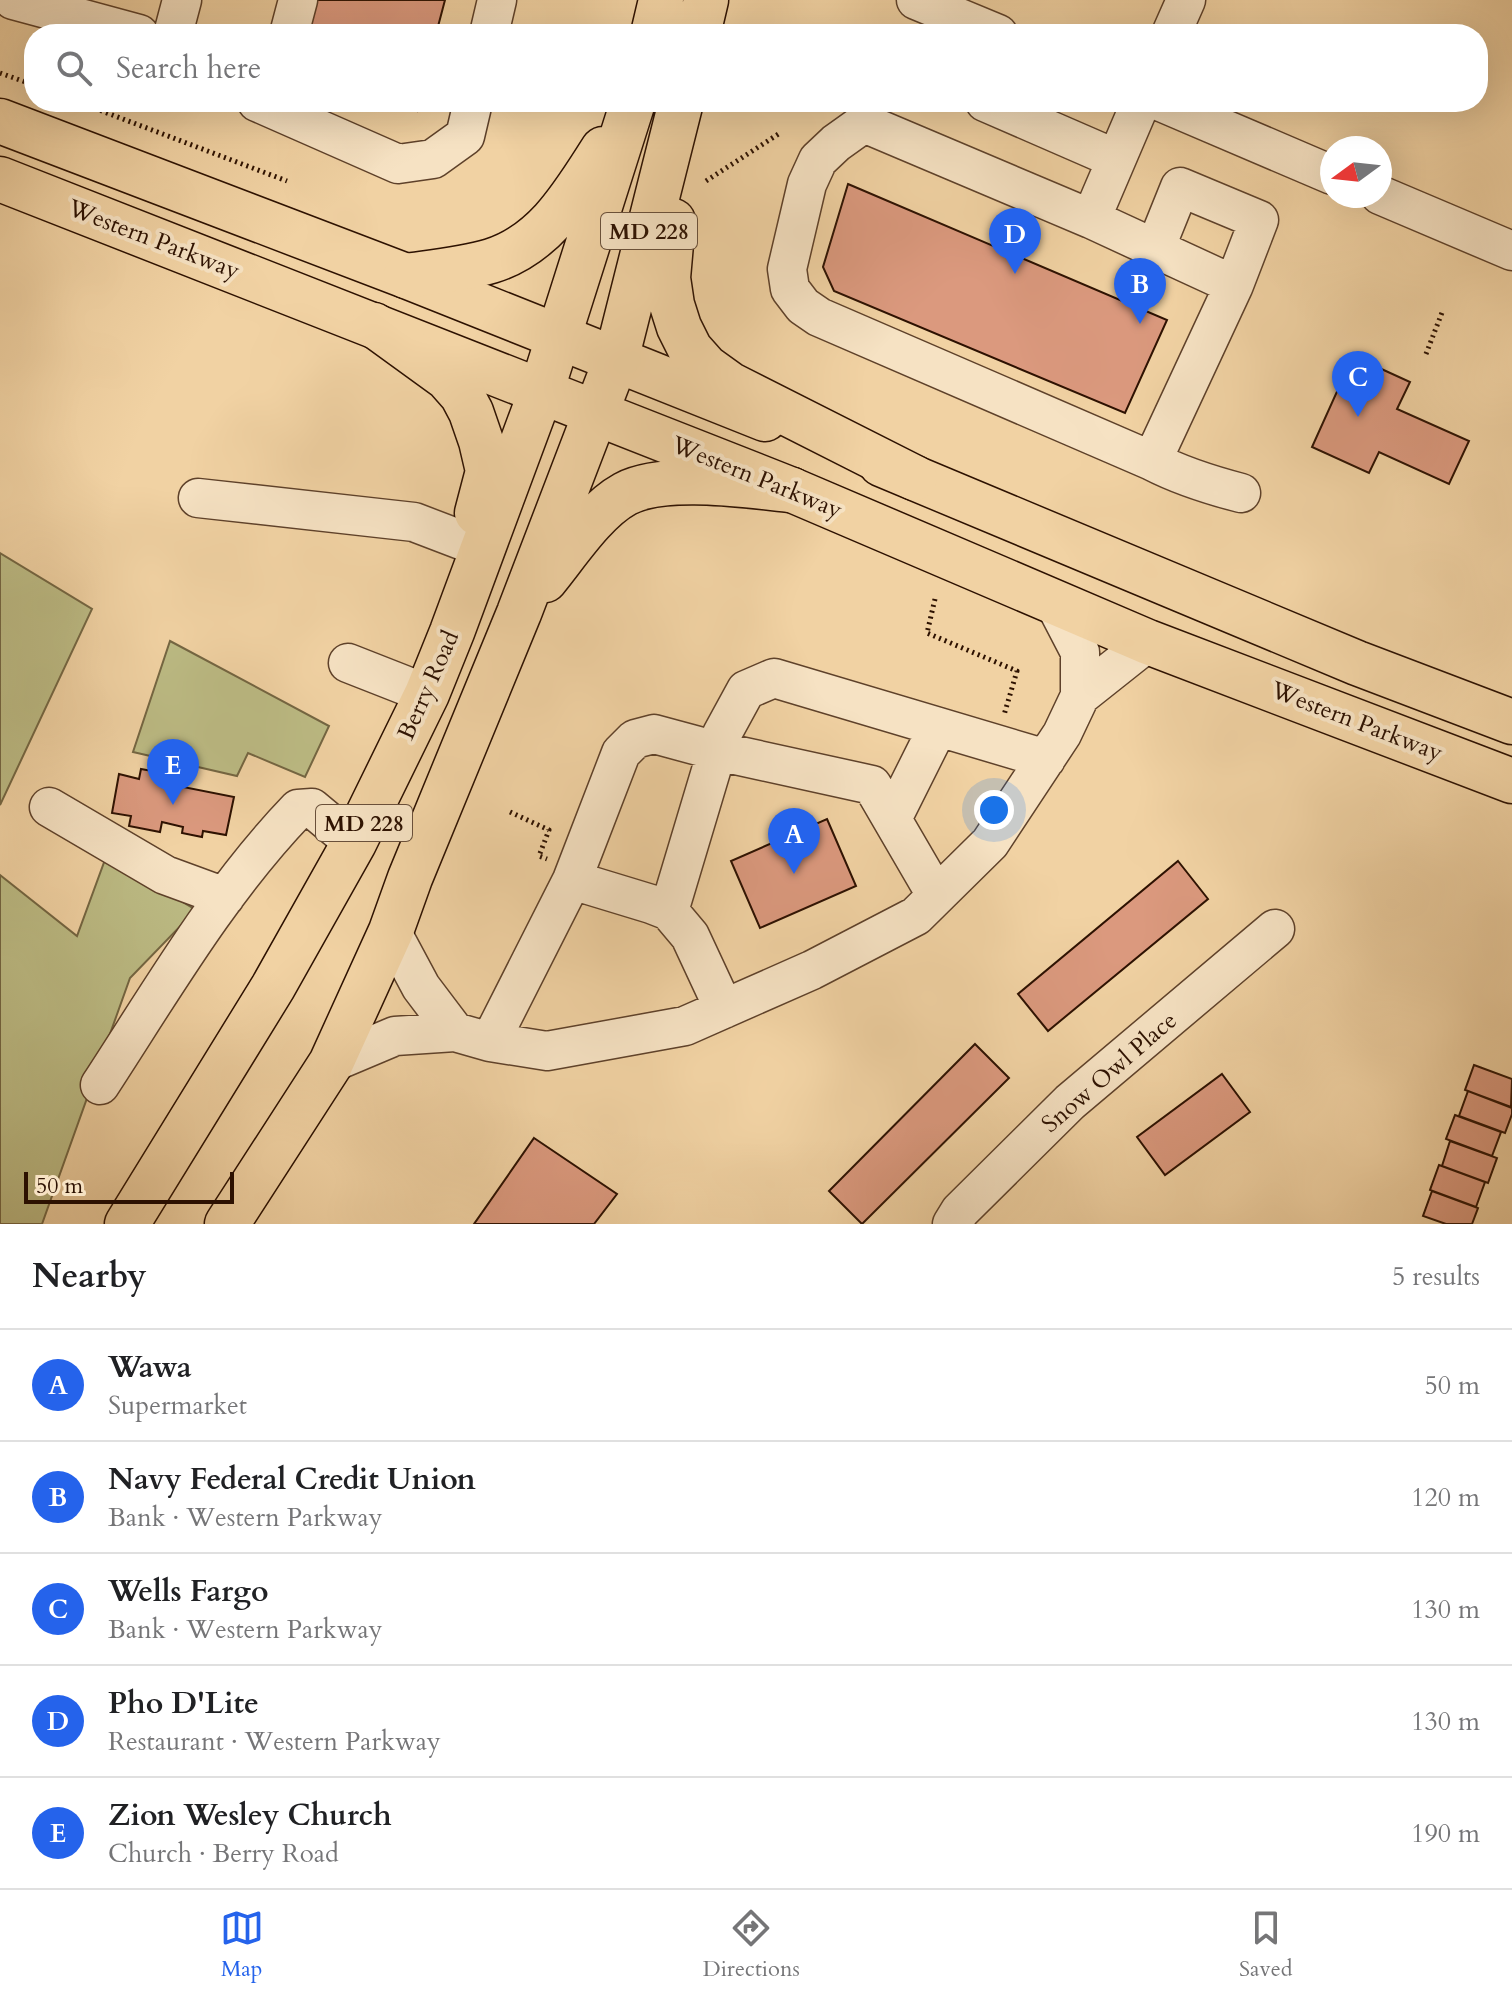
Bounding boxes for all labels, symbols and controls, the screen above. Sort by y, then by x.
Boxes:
search box [24,24,1488,112]
icon: search [52,46,96,90]
text: Search here [116,48,261,89]
north arrow [1320,136,1392,208]
street label: Western Parkway [62,191,245,287]
pin: D [989,208,1041,274]
road number: MD 228 [601,213,697,249]
pin: B [1114,258,1166,324]
pin: C [1332,351,1384,417]
street label: Western Parkway [666,428,847,527]
street label: Berry Road [390,625,467,745]
street label: Western Parkway [1265,673,1448,769]
pin: E [147,739,199,805]
your location [974,790,1014,830]
road number: MD 228 [316,805,412,841]
pin: A [768,808,820,874]
street label: Snow Owl Place [1035,1004,1184,1140]
scale bar [24,1168,234,1204]
text: 50 m [36,1171,83,1201]
text: Nearby [32,1253,147,1299]
text: 5 results [1392,1259,1480,1294]
text: Wawa [108,1347,192,1388]
text: A [48,1368,68,1403]
text: 50 m [1424,1368,1480,1403]
text: Supermarket [108,1388,247,1423]
text: Navy Federal Credit Union [108,1459,476,1500]
text: B [49,1480,67,1515]
text: 120 m [1411,1480,1480,1515]
text: Bank · Western Parkway [108,1500,382,1535]
text: Wells Fargo [108,1571,269,1612]
text: C [48,1592,68,1627]
text: 130 m [1411,1592,1480,1627]
text: Bank · Western Parkway [108,1612,382,1647]
text: Pho D'Lite [108,1683,259,1724]
text: D [47,1704,69,1739]
text: 130 m [1411,1704,1480,1739]
text: Restaurant · Western Parkway [108,1724,441,1759]
text: Zion Wesley Church [108,1795,392,1836]
text: E [50,1816,66,1851]
text: 190 m [1411,1816,1480,1851]
text: Church · Berry Road [108,1836,339,1871]
tab: Map [220,1906,264,1984]
tab: Directions [703,1906,800,1984]
tab: Saved [1239,1906,1292,1984]

